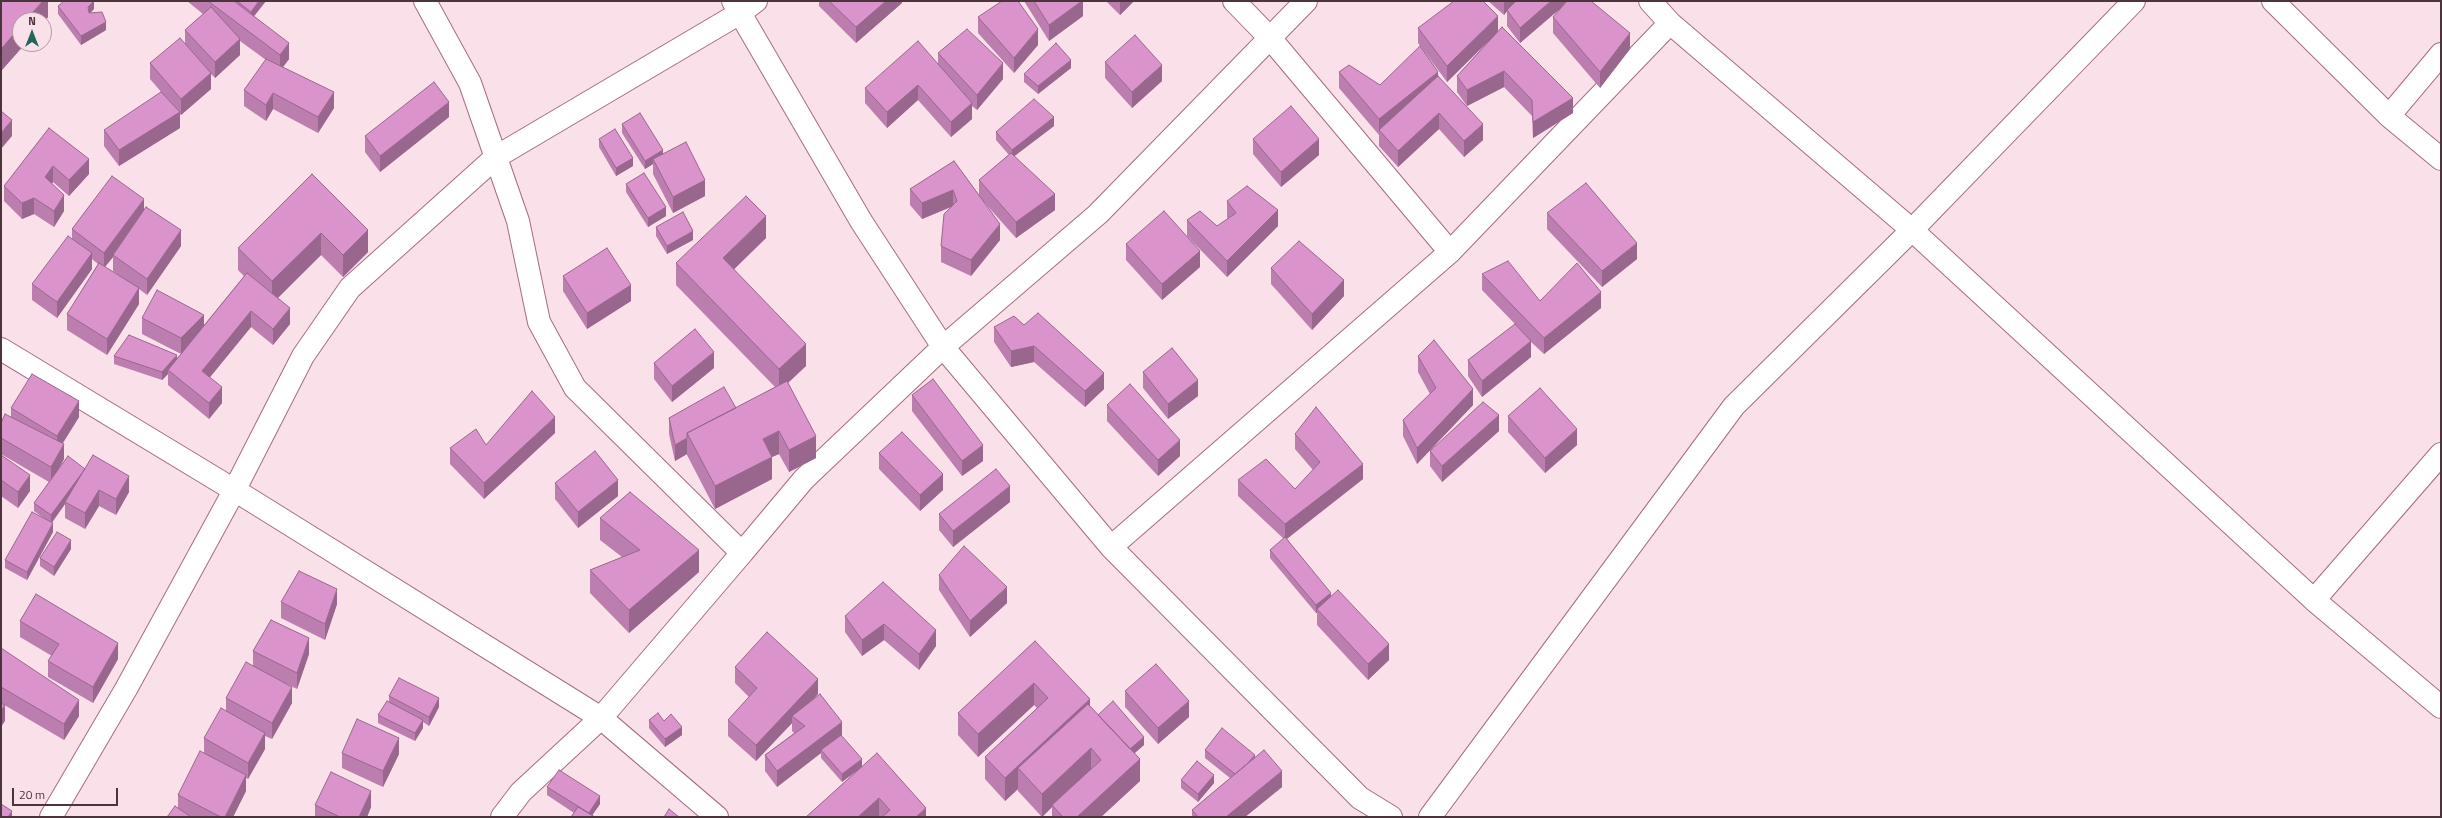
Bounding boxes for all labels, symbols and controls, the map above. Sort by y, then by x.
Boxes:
north arrow [12,12,52,52]
text: N [28,13,36,29]
scale bar [14,780,120,806]
text: 20 m [19,785,45,804]

